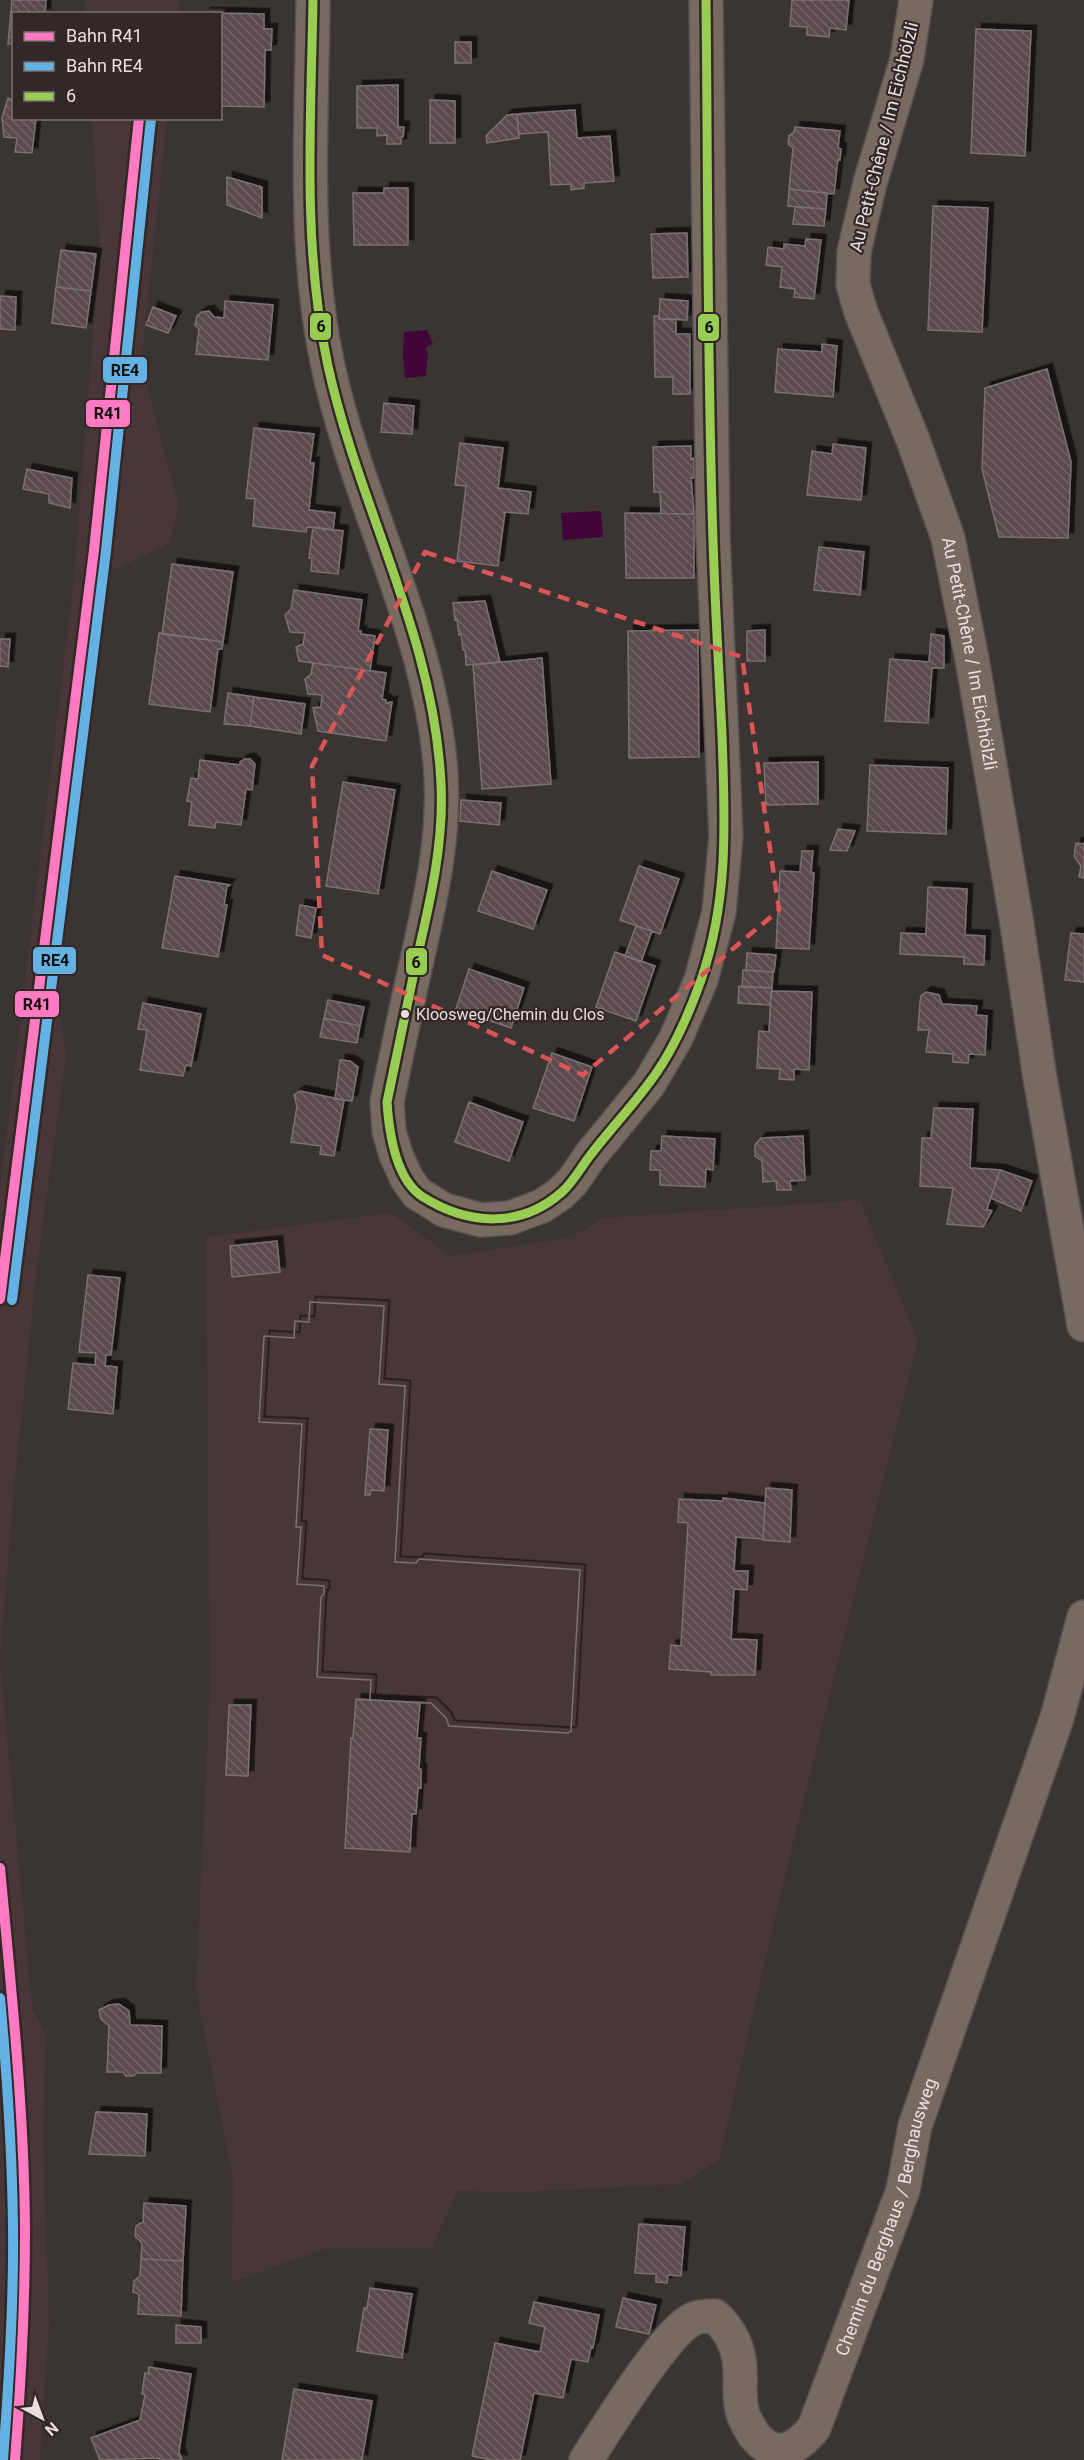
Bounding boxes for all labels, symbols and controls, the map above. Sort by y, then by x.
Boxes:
legend [12,12,222,120]
street label: Au Petit-Chêne / Im Eichhölzli [845,20,922,254]
text: Bahn R41 [66,25,143,46]
text: Bahn RE4 [66,55,143,76]
text: 6 [66,85,76,106]
line badge: 6 [309,312,332,341]
line badge: 6 [697,313,720,342]
text: 6 [316,317,326,336]
text: 6 [704,318,714,337]
line badge: RE4 [102,356,148,384]
text: RE4 [111,361,139,380]
line badge: R41 [85,399,131,428]
text: R41 [94,404,122,423]
street label: Au Petit-Chêne / Im Eichhölzli [938,535,1002,772]
line badge: RE4 [32,946,77,975]
line badge: 6 [405,947,428,976]
text: RE4 [41,951,69,970]
text: 6 [411,953,421,972]
line badge: R41 [14,990,60,1018]
text: R41 [23,995,51,1014]
place label: Kloosweg/Chemin du Clos [416,1005,604,1024]
marker: Kloosweg/Chemin du Clos [399,1008,411,1020]
street label: Chemin du Berghaus / Berghausweg [831,2075,941,2359]
north arrow [12,2388,72,2448]
text: N [41,2418,62,2440]

